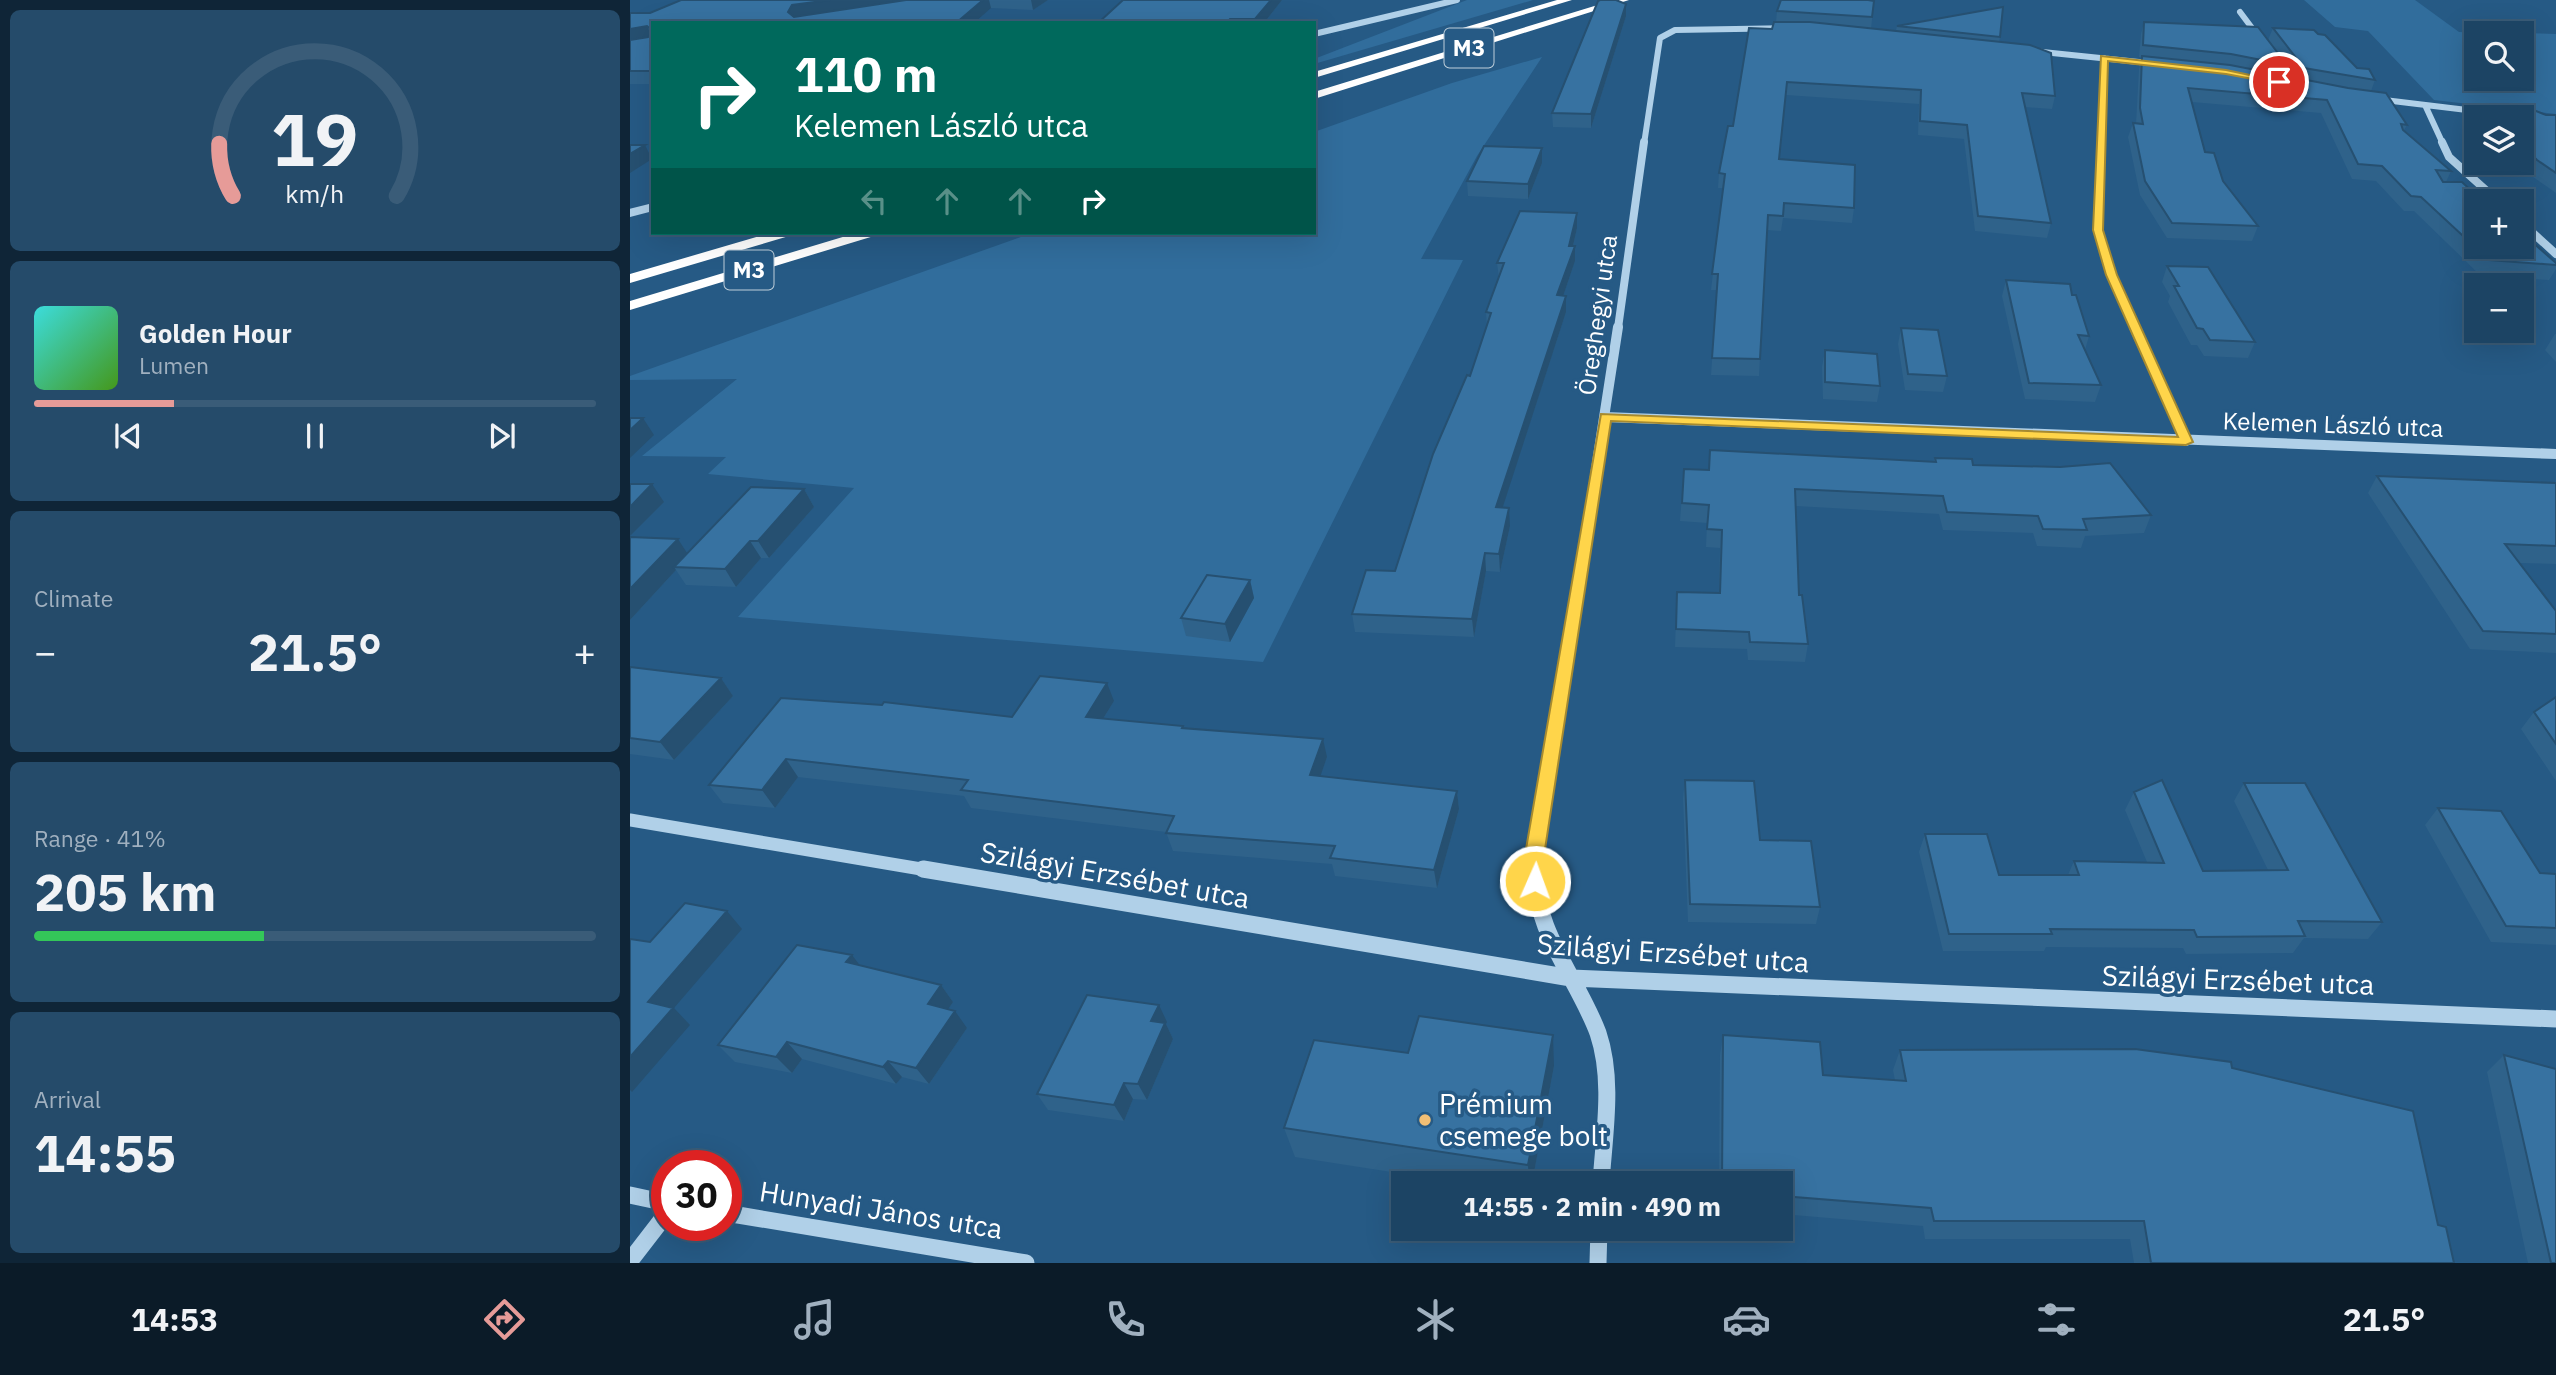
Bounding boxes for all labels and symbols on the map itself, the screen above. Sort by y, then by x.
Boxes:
road number: M3 [1444,28,1494,68]
pin [2249,52,2309,112]
street label: Öreghegyi utca [1570,232,1624,397]
road number: M3 [724,250,774,290]
street label: Kelemen László utca [2222,404,2444,444]
street label: Szilágyi Erzsébet utca [978,833,1253,916]
position arrow [1498,844,1572,918]
street label: Szilágyi Erzsébet utca [1536,925,1810,980]
street label: Szilágyi Erzsébet utca [2101,956,2375,1003]
place label: Prémium csemege bolt [1439,1085,1608,1154]
marker: Prémium csemege bolt [1417,1112,1433,1128]
speed limit sign: 30 [651,1150,742,1241]
street label: Hunyadi János utca [757,1172,1005,1247]

